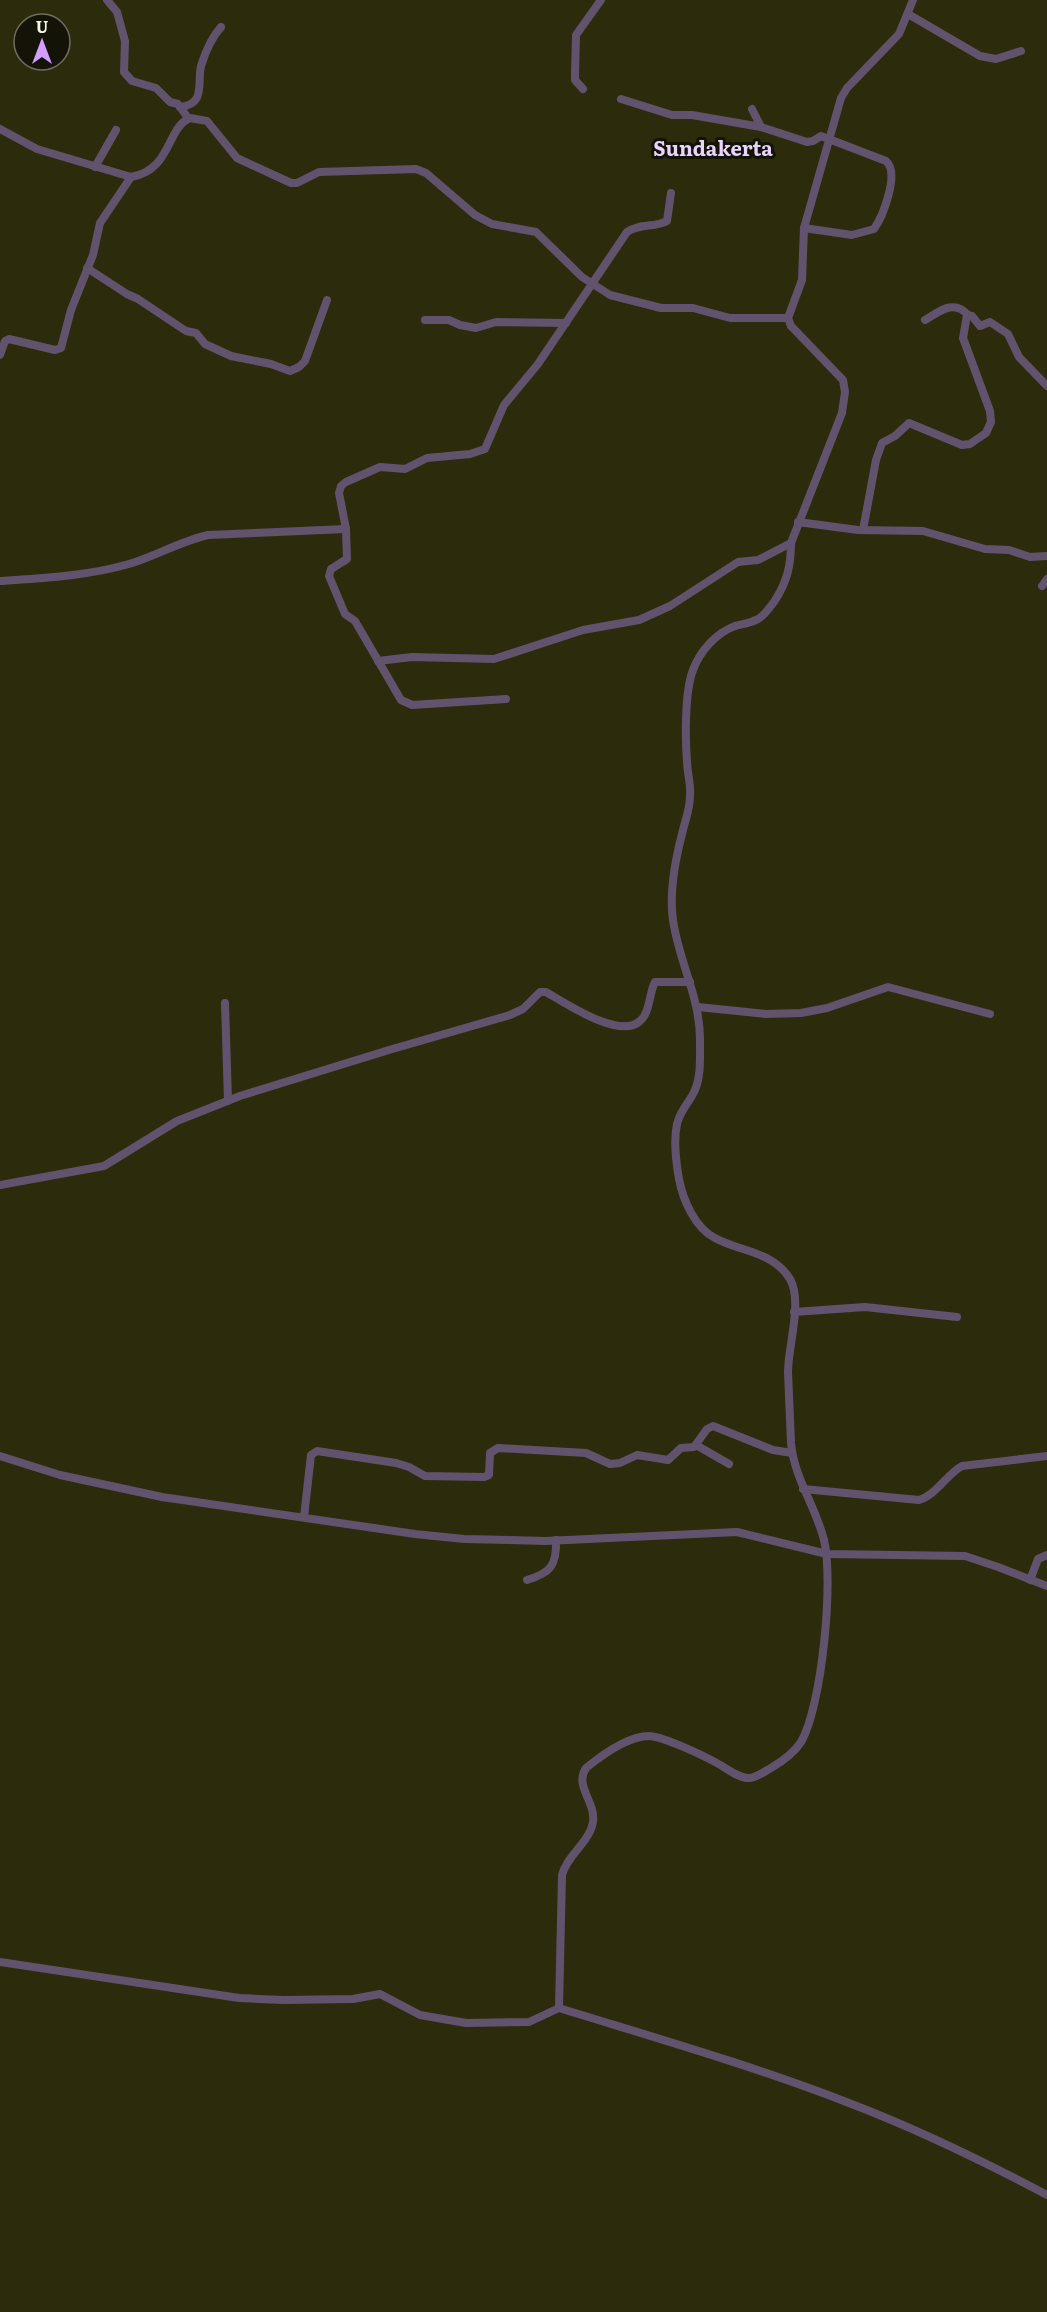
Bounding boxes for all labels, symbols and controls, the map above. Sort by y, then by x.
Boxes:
north arrow [12,12,72,72]
text: U [36,14,49,38]
district label: Sundakerta [653,132,773,162]

